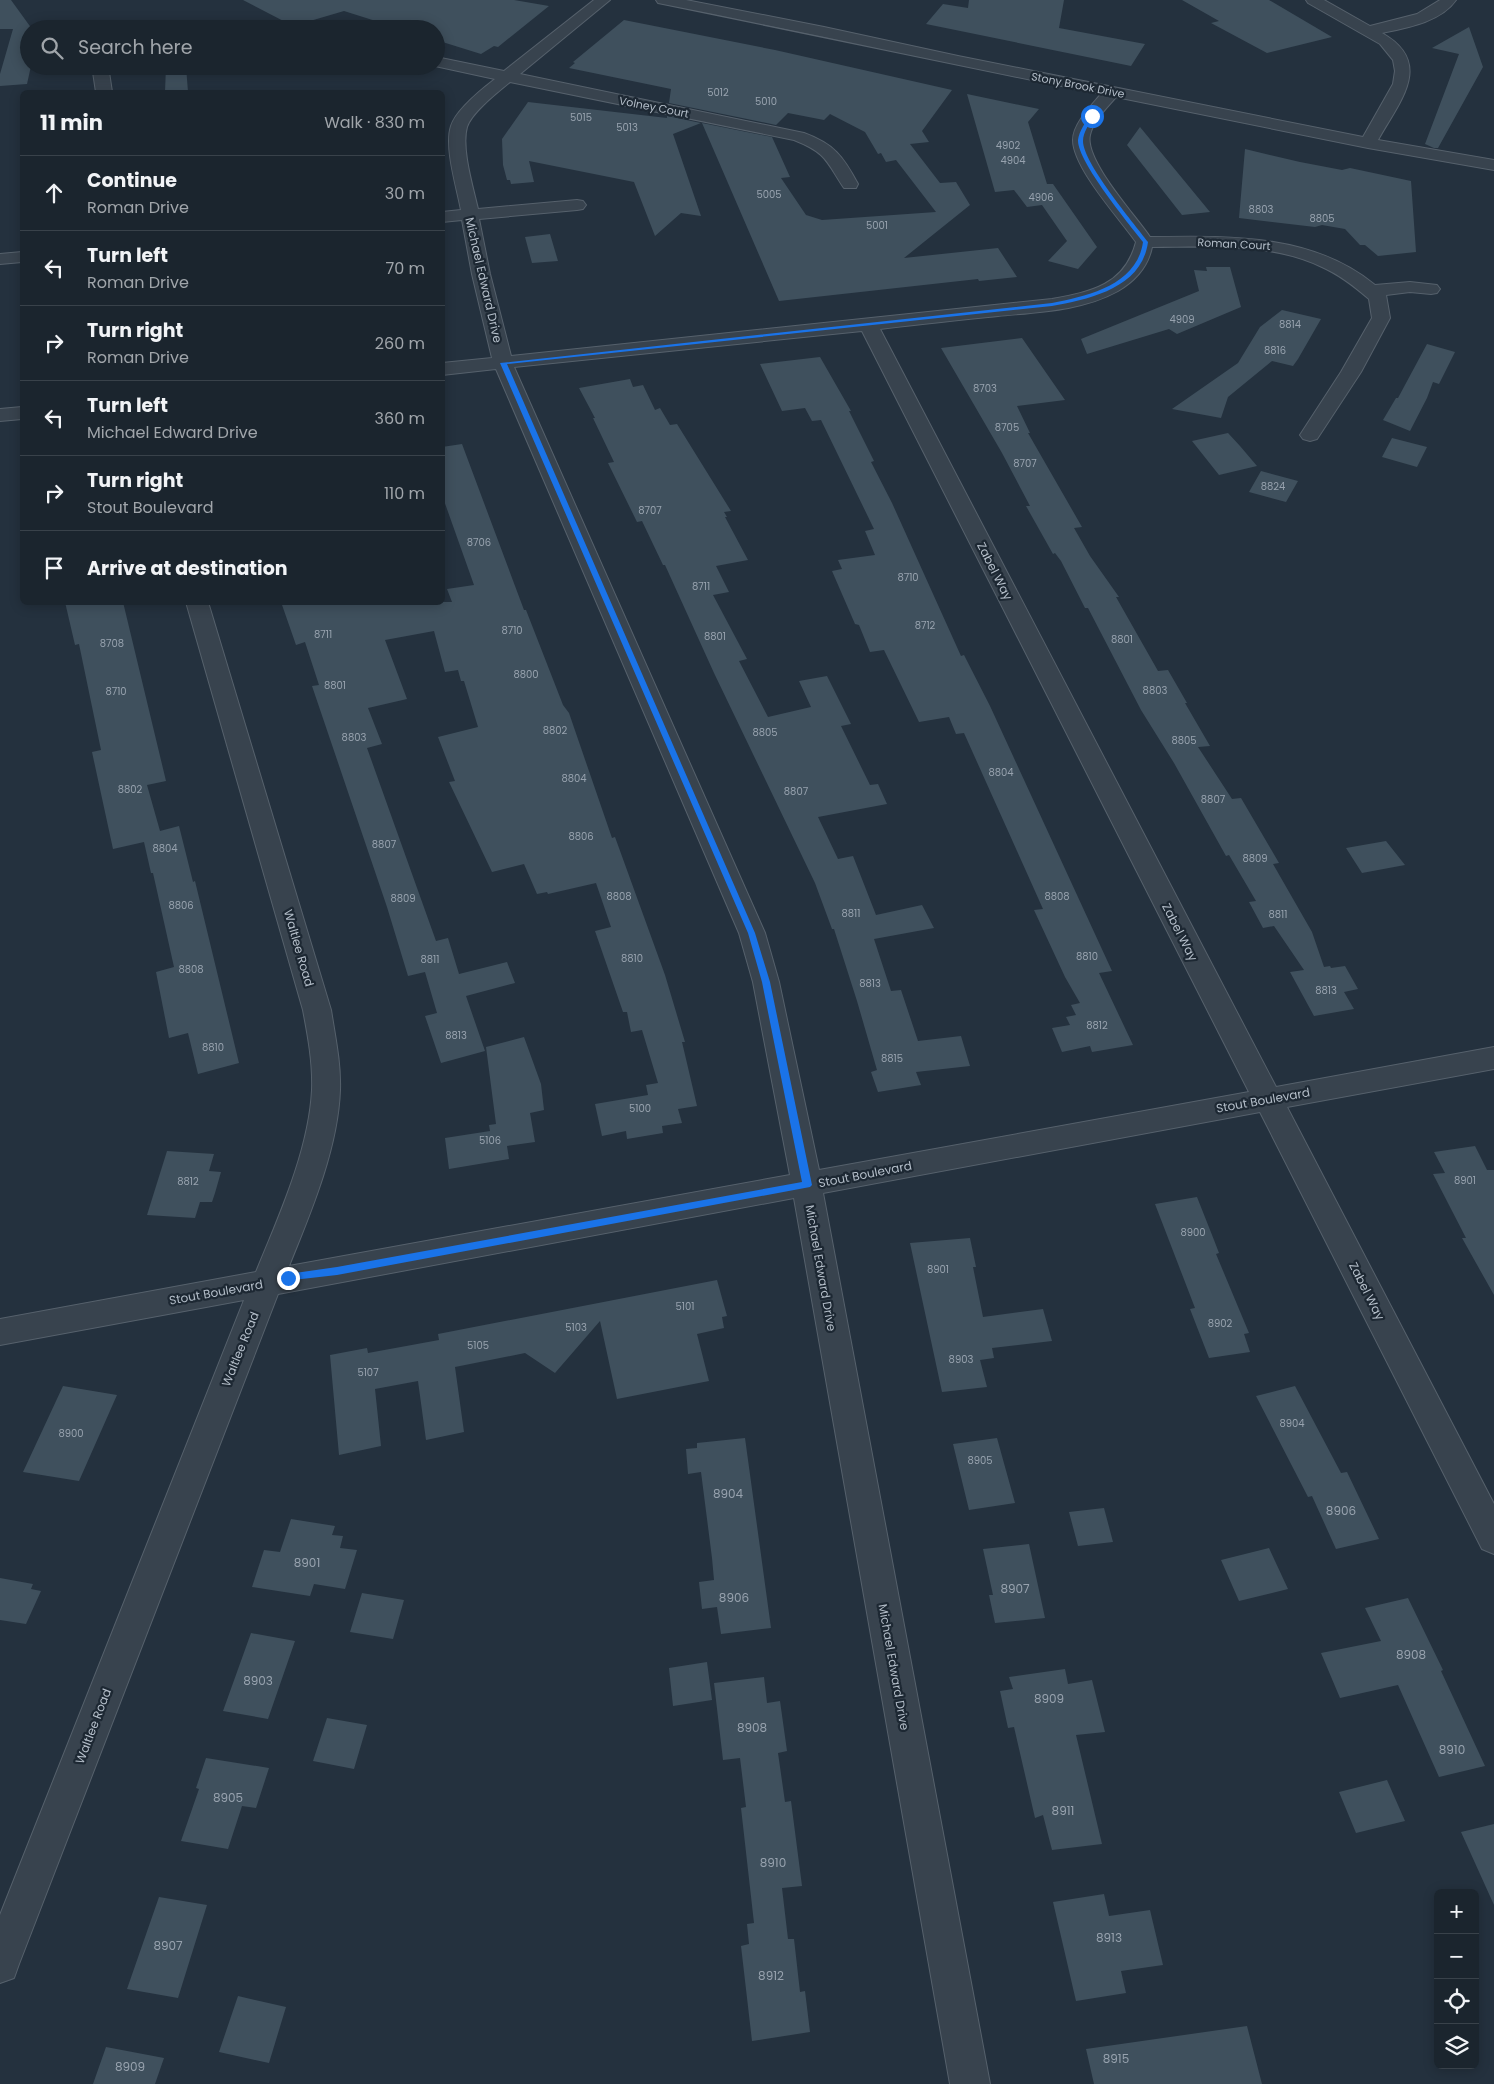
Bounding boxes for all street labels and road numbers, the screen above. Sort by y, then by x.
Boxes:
street label: Stony Brook Drive [1030,68,1126,102]
street label: Volney Court [618,92,690,122]
street label: Michael Edward Drive [461,216,507,344]
street label: Roman Court [1197,234,1271,254]
street label: Zabel Way [973,539,1017,603]
street label: Zabel Way [1158,900,1202,964]
street label: Waltlee Road [280,907,318,989]
street label: Stout Boulevard [1215,1083,1311,1117]
street label: Stout Boulevard [817,1157,913,1191]
street label: Michael Edward Drive [802,1203,840,1333]
street label: Zabel Way [1345,1259,1389,1323]
street label: Stout Boulevard [168,1275,264,1309]
street label: Waltlee Road [217,1309,263,1389]
street label: Michael Edward Drive [875,1602,913,1732]
street label: Waltlee Road [71,1686,115,1766]

